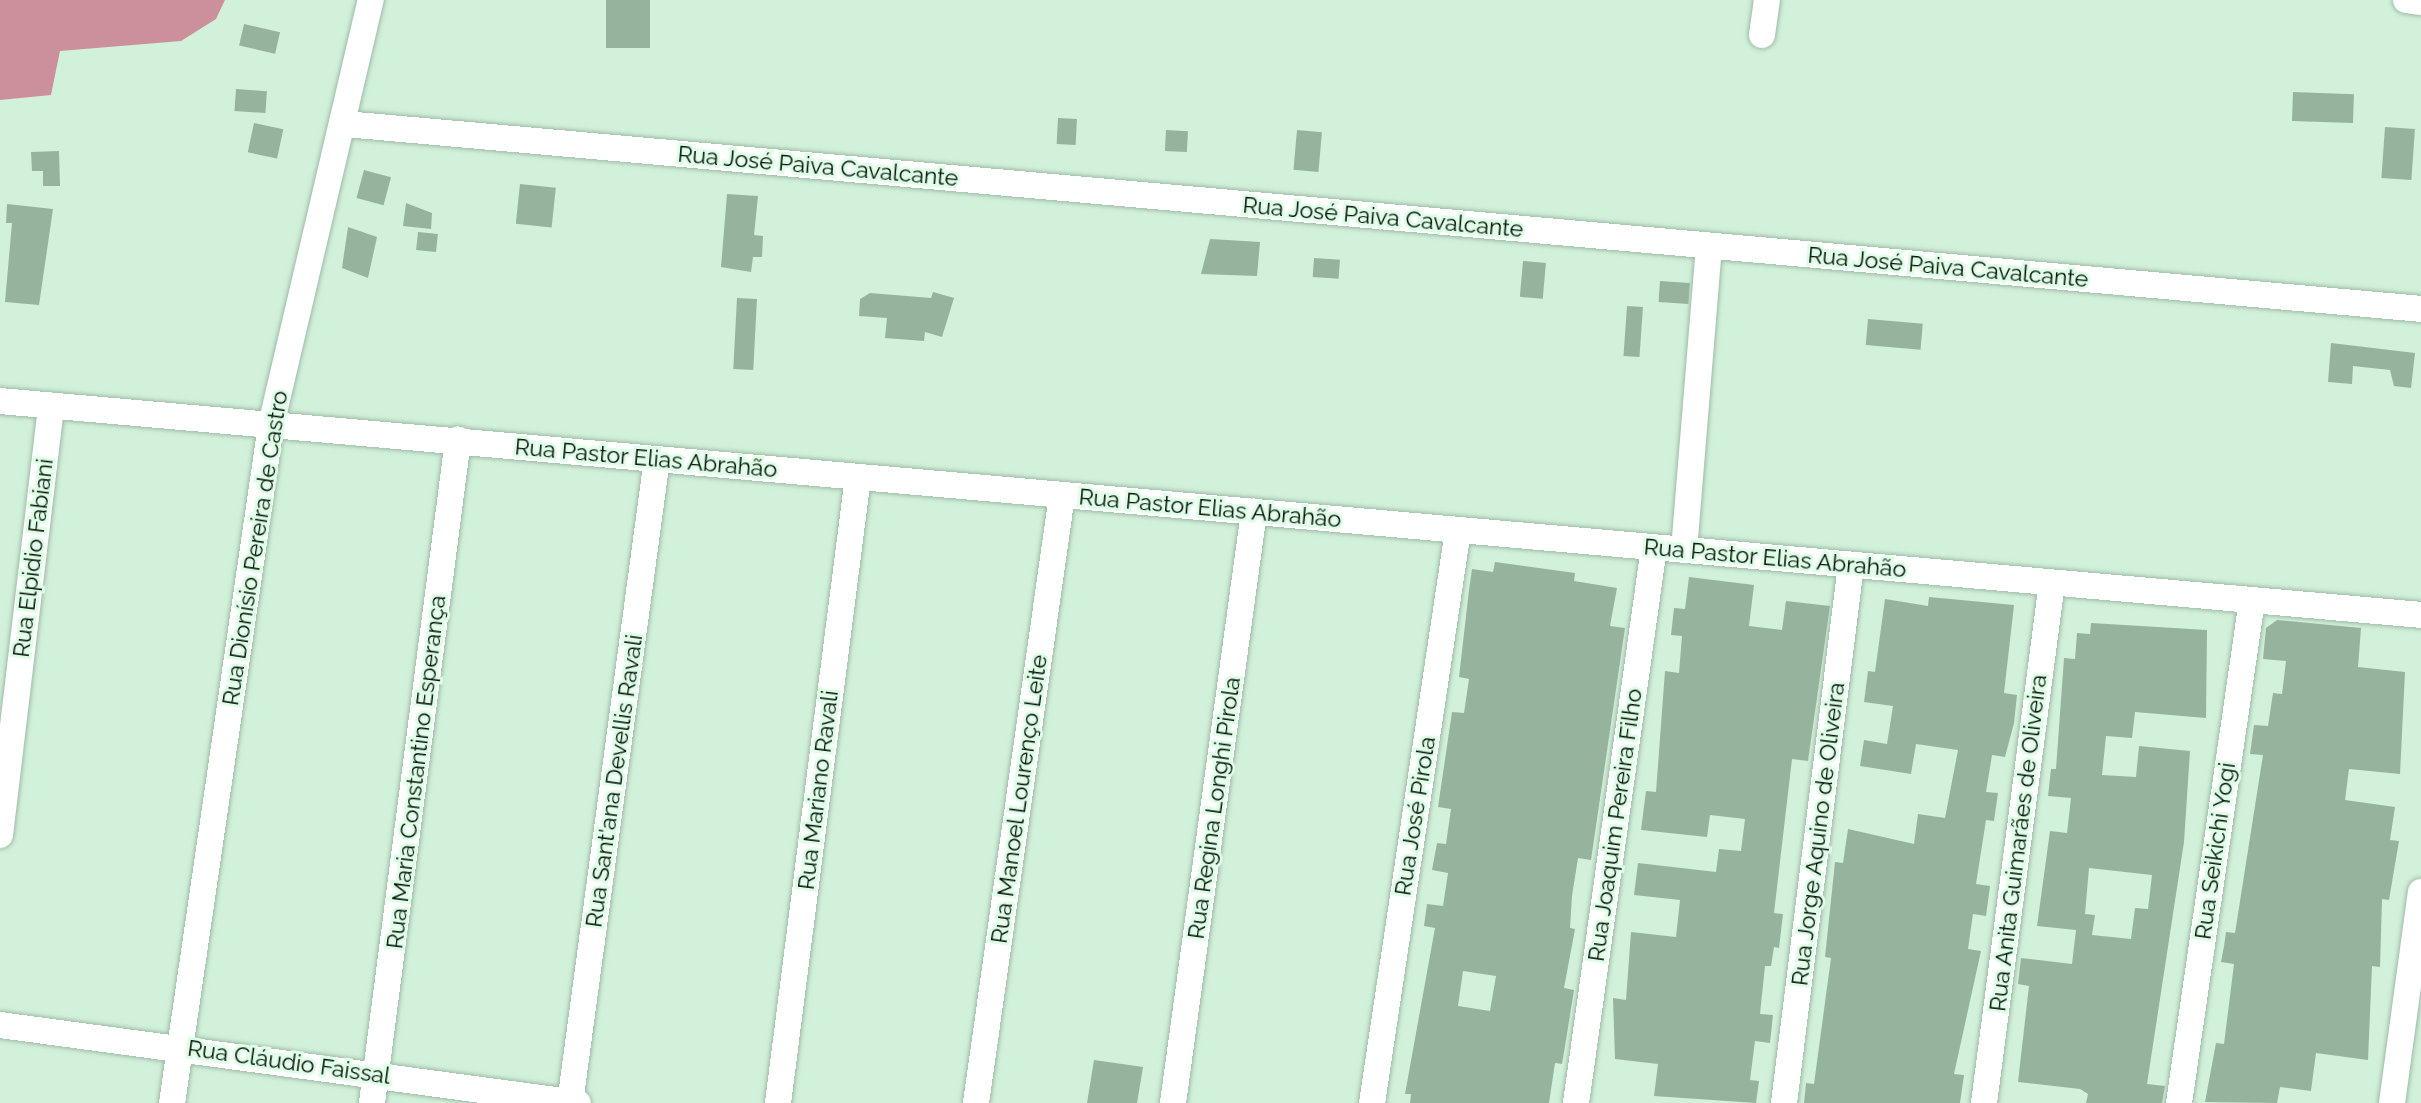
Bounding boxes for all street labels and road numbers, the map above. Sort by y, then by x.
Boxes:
street label: Rua José Paiva Cavalcante [676,140,960,192]
street label: Rua José Paiva Cavalcante [1241,191,1525,243]
street label: Rua José Paiva Cavalcante [1806,241,2090,293]
street label: Rua Dionísio Pereira de Castro [216,389,294,707]
street label: Rua Pastor Elias Abrahão [513,433,779,483]
street label: Rua Elpidio Fabiani [7,457,59,659]
street label: Rua Pastor Elias Abrahão [1077,483,1343,533]
street label: Rua Pastor Elias Abrahão [1642,533,1908,583]
street label: Rua Maria Constantino Esperança [381,594,451,950]
street label: Rua Sant'ana Devellis Ravali [580,633,648,929]
street label: Rua Manoel Lourenço Leite [985,652,1053,946]
street label: Rua Anita Guimarães de Oliveira [1984,673,2052,1013]
street label: Rua Regina Longhi Pirola [1182,675,1246,941]
street label: Rua Jorge Aquino de Oliveira [1786,680,1850,988]
street label: Rua Joaquim Pereira Filho [1582,686,1648,964]
street label: Rua Mariano Ravali [792,689,844,891]
street label: Rua José Pirola [1389,734,1441,898]
street label: Rua Seikichi Yogi [2189,760,2241,942]
street label: Rua Cláudio Faissal [186,1034,392,1090]

